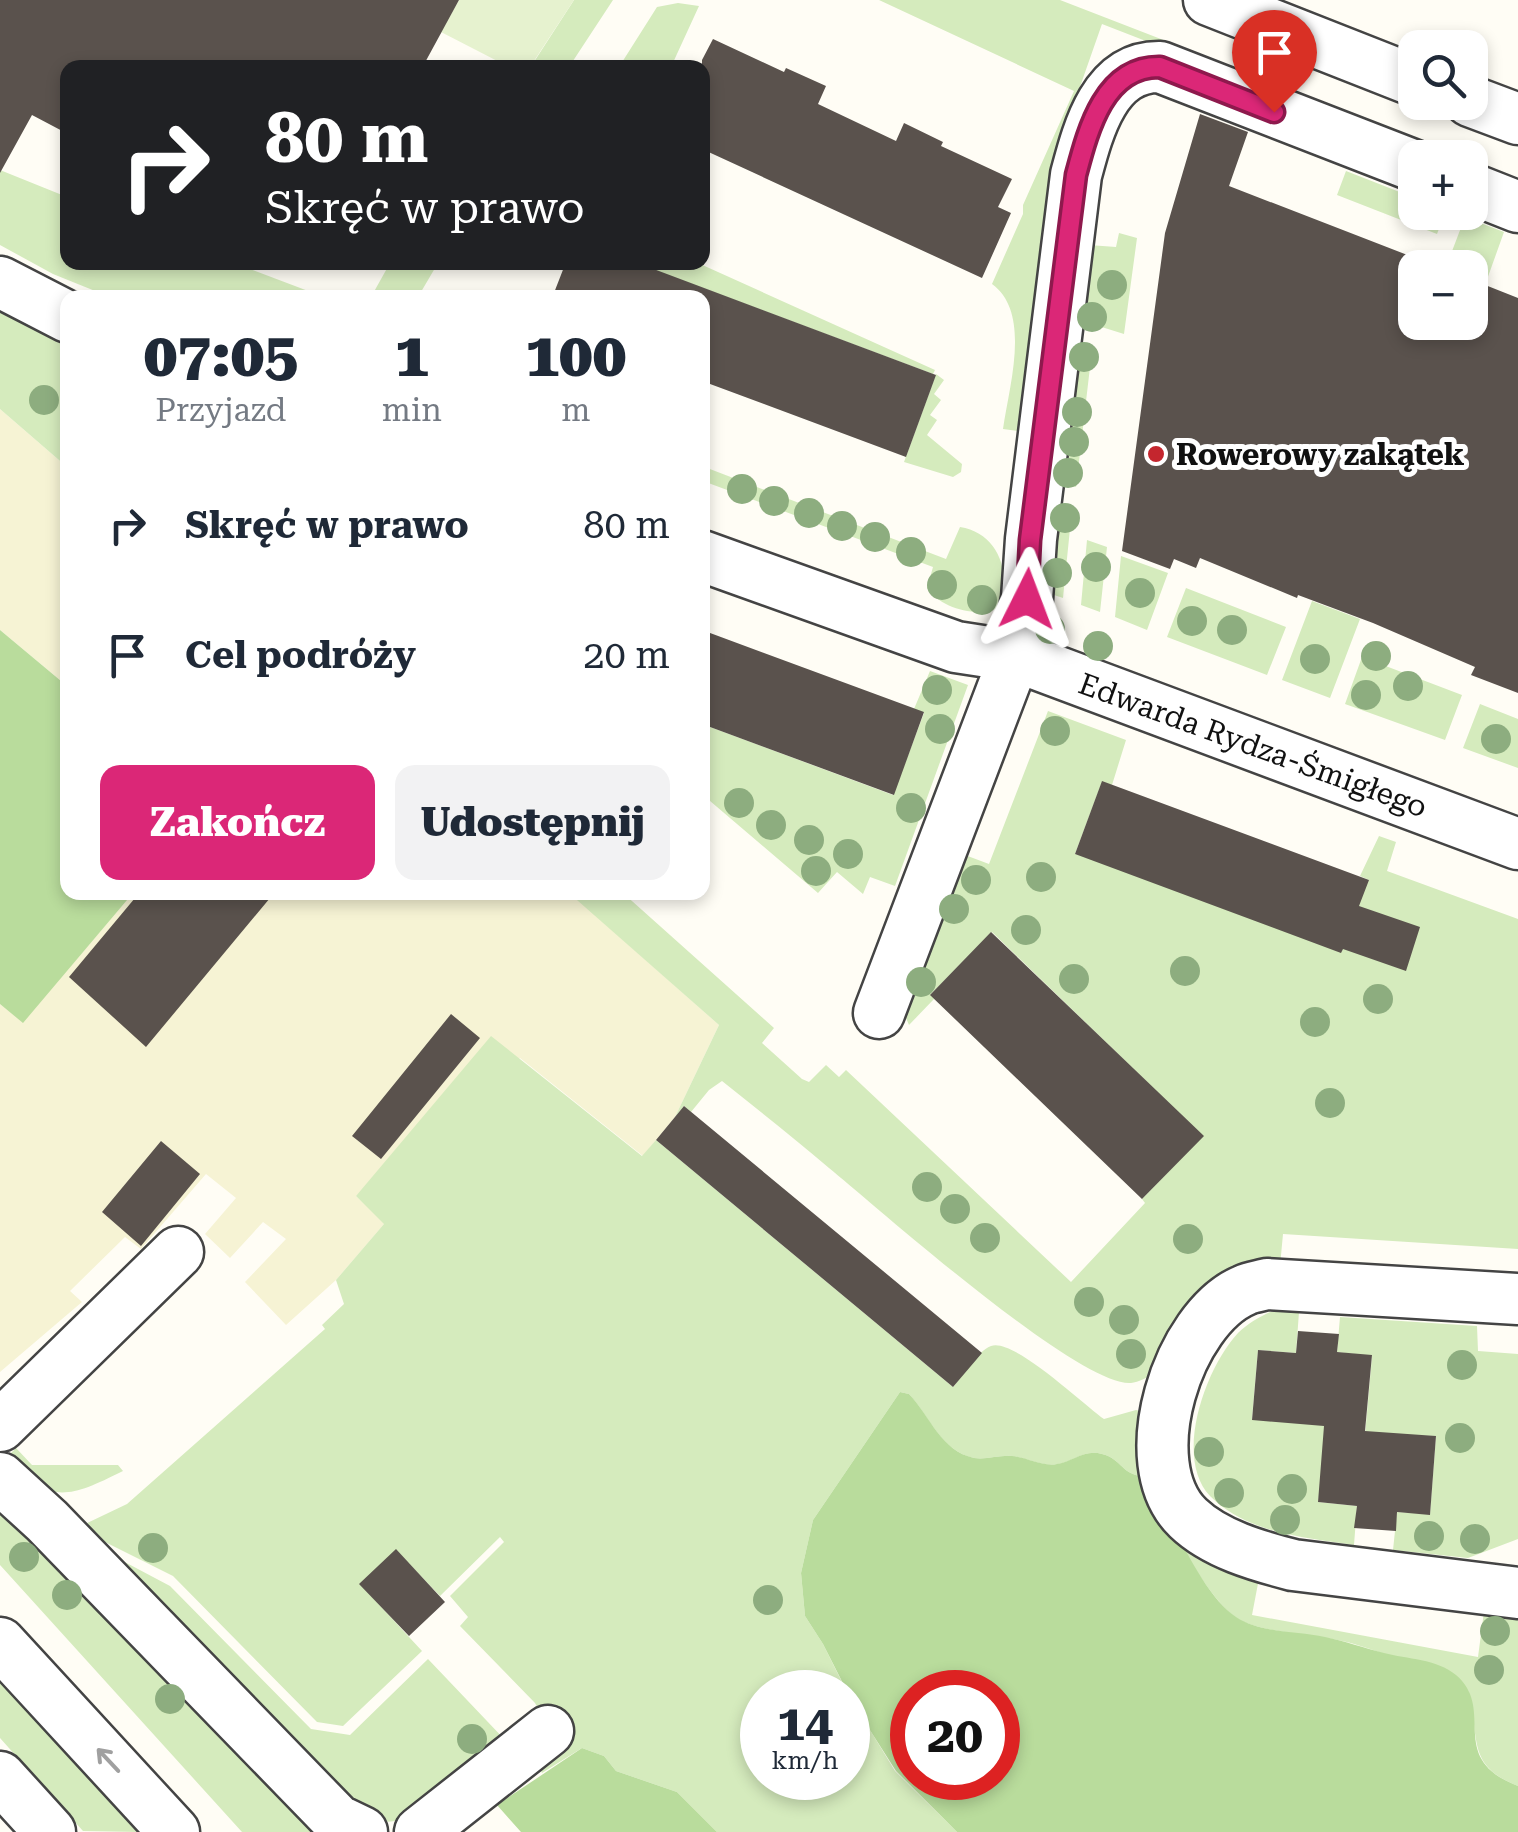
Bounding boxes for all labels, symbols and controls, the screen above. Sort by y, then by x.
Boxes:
pin [1232,10,1317,113]
icon: arrive [1247,25,1302,80]
map controls [1398,30,1488,340]
button: search [1398,30,1488,120]
text: 80 m [265,97,429,179]
icon: right [100,100,230,230]
button: + [1398,140,1488,230]
text: Skręć w prawo [265,181,585,234]
button: − [1398,250,1488,340]
text: 07:05 [144,320,298,391]
text: 1 [395,320,429,391]
text: 100 [525,320,626,391]
text: Przyjazd [155,391,286,429]
text: min [382,391,442,429]
text: m [561,391,590,429]
place label: Rowerowy zakątek [1176,437,1465,472]
marker: Rowerowy zakątek [1145,443,1167,465]
icon: right [100,498,155,553]
text: Skręć w prawo [185,503,469,547]
text: 80 m [583,503,670,547]
position arrow [975,547,1079,651]
icon: arrive [100,628,155,683]
text: Cel podróży [185,633,416,677]
text: 20 m [583,633,670,677]
street label: Edwarda Rydza-Śmigłego [1074,665,1432,824]
button: Zakończ [100,765,375,880]
button: Udostępnij [395,765,670,880]
speed limit sign: 20 [890,1670,1020,1800]
text: 14 [777,1694,833,1752]
text: km/h [772,1746,838,1775]
one-way arrow [96,1748,119,1773]

